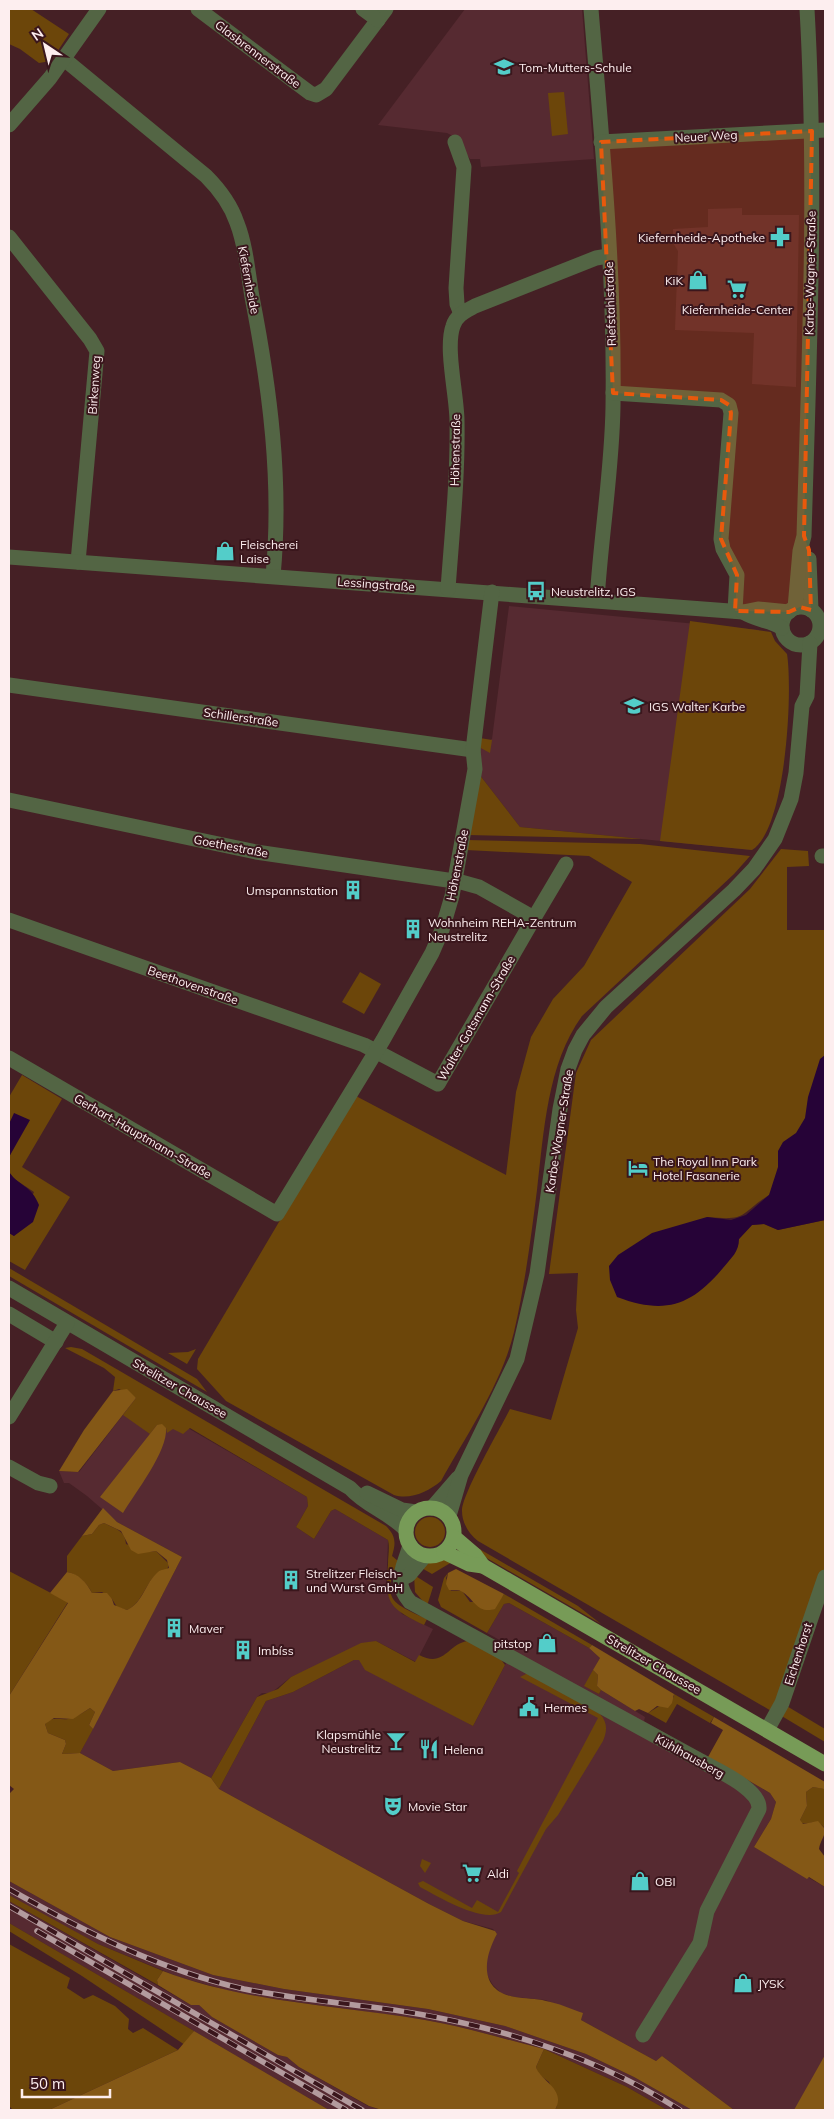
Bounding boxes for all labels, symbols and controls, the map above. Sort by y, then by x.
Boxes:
street label: Glasbrennerstraße [212,17,304,91]
north arrow [20,20,70,70]
text: N [28,24,47,45]
school or university icon: Tom-Mutters-Schule [493,56,515,78]
place label: Tom-Mutters-Schule [519,60,632,75]
street label: Neuer Weg [674,127,738,145]
street label: Karbe-Wagner-Straße [801,211,819,335]
pharmacy icon: Kiefernheide-Apotheke [769,226,791,248]
place label: Kiefernheide-Apotheke [638,230,765,245]
street label: Kiefernheide [235,245,263,315]
street label: Riefstahlstraße [601,261,619,347]
shop icon: KiK [687,269,709,291]
place label: KiK [665,273,683,288]
supermarket icon: Kiefernheide-Center [726,278,748,300]
place label: Kiefernheide-Center [682,302,793,317]
street label: Birkenweg [84,355,104,415]
street label: Höhenstraße [447,414,463,486]
place label: Fleischerei Laise [240,537,298,566]
shop icon: Fleischerei Laise [214,540,236,562]
street label: Lessingstraße [337,574,415,594]
bus stop icon: Neustrelitz, IGS [525,580,547,602]
place label: Neustrelitz, IGS [551,584,636,599]
school or university icon: IGS Walter Karbe [623,695,645,717]
place label: IGS Walter Karbe [649,699,745,714]
street label: Schillerstraße [203,704,279,730]
street label: Höhenstraße [443,828,471,902]
street label: Goethestraße [192,831,270,861]
building icon: Umspannstation [342,879,364,901]
place label: Umspannstation [246,883,338,898]
place label: Wohnheim REHA-Zentrum Neustrelitz [428,915,576,944]
building icon: Wohnheim REHA-Zentrum Neustrelitz [402,918,424,940]
street label: Walter-Gotsmann-Straße [434,953,518,1083]
street label: Beethovenstraße [146,962,240,1008]
street label: Karbe-Wagner-Straße [542,1068,576,1194]
street label: Gerhart-Hauptmann-Straße [72,1090,214,1182]
place label: The Royal Inn Park Hotel Fasanerie [653,1154,758,1183]
hotel icon: The Royal Inn Park Hotel Fasanerie [627,1157,649,1179]
street label: Strelitzer Chaussee [130,1355,230,1421]
place label: Strelitzer Fleisch- und Wurst GmbH [306,1566,403,1595]
building icon: Strelitzer Fleisch- und Wurst GmbH [280,1569,302,1591]
building icon: Maver [163,1617,185,1639]
place label: Maver [189,1621,224,1636]
street label: Eichenhorst [781,1621,815,1687]
street label: Strelitzer Chaussee [604,1631,704,1697]
shop icon: pitstop [536,1632,558,1654]
place label: pitstop [494,1636,532,1651]
building icon: Imbíss [232,1639,254,1661]
place label: Imbíss [258,1643,294,1658]
public building icon: Hermes [518,1696,540,1718]
place label: Hermes [544,1700,587,1715]
place label: Klapsmühle Neustrelitz [316,1727,381,1756]
bar icon: Klapsmühle Neustrelitz [385,1730,407,1752]
street label: Kühlhausberg [653,1731,727,1781]
restaurant icon: Helena [418,1738,440,1760]
place label: Helena [444,1742,483,1757]
theatre icon: Movie Star [382,1795,404,1817]
place label: Movie Star [408,1799,468,1814]
supermarket icon: Aldi [461,1862,483,1884]
place label: Aldi [487,1866,509,1881]
shop icon: OBI [629,1870,651,1892]
place label: OBI [655,1874,676,1889]
shop icon: JYSK [732,1972,754,1994]
place label: JYSK [758,1976,784,1991]
scale bar [22,2066,110,2098]
text: 50 m [30,2074,65,2093]

